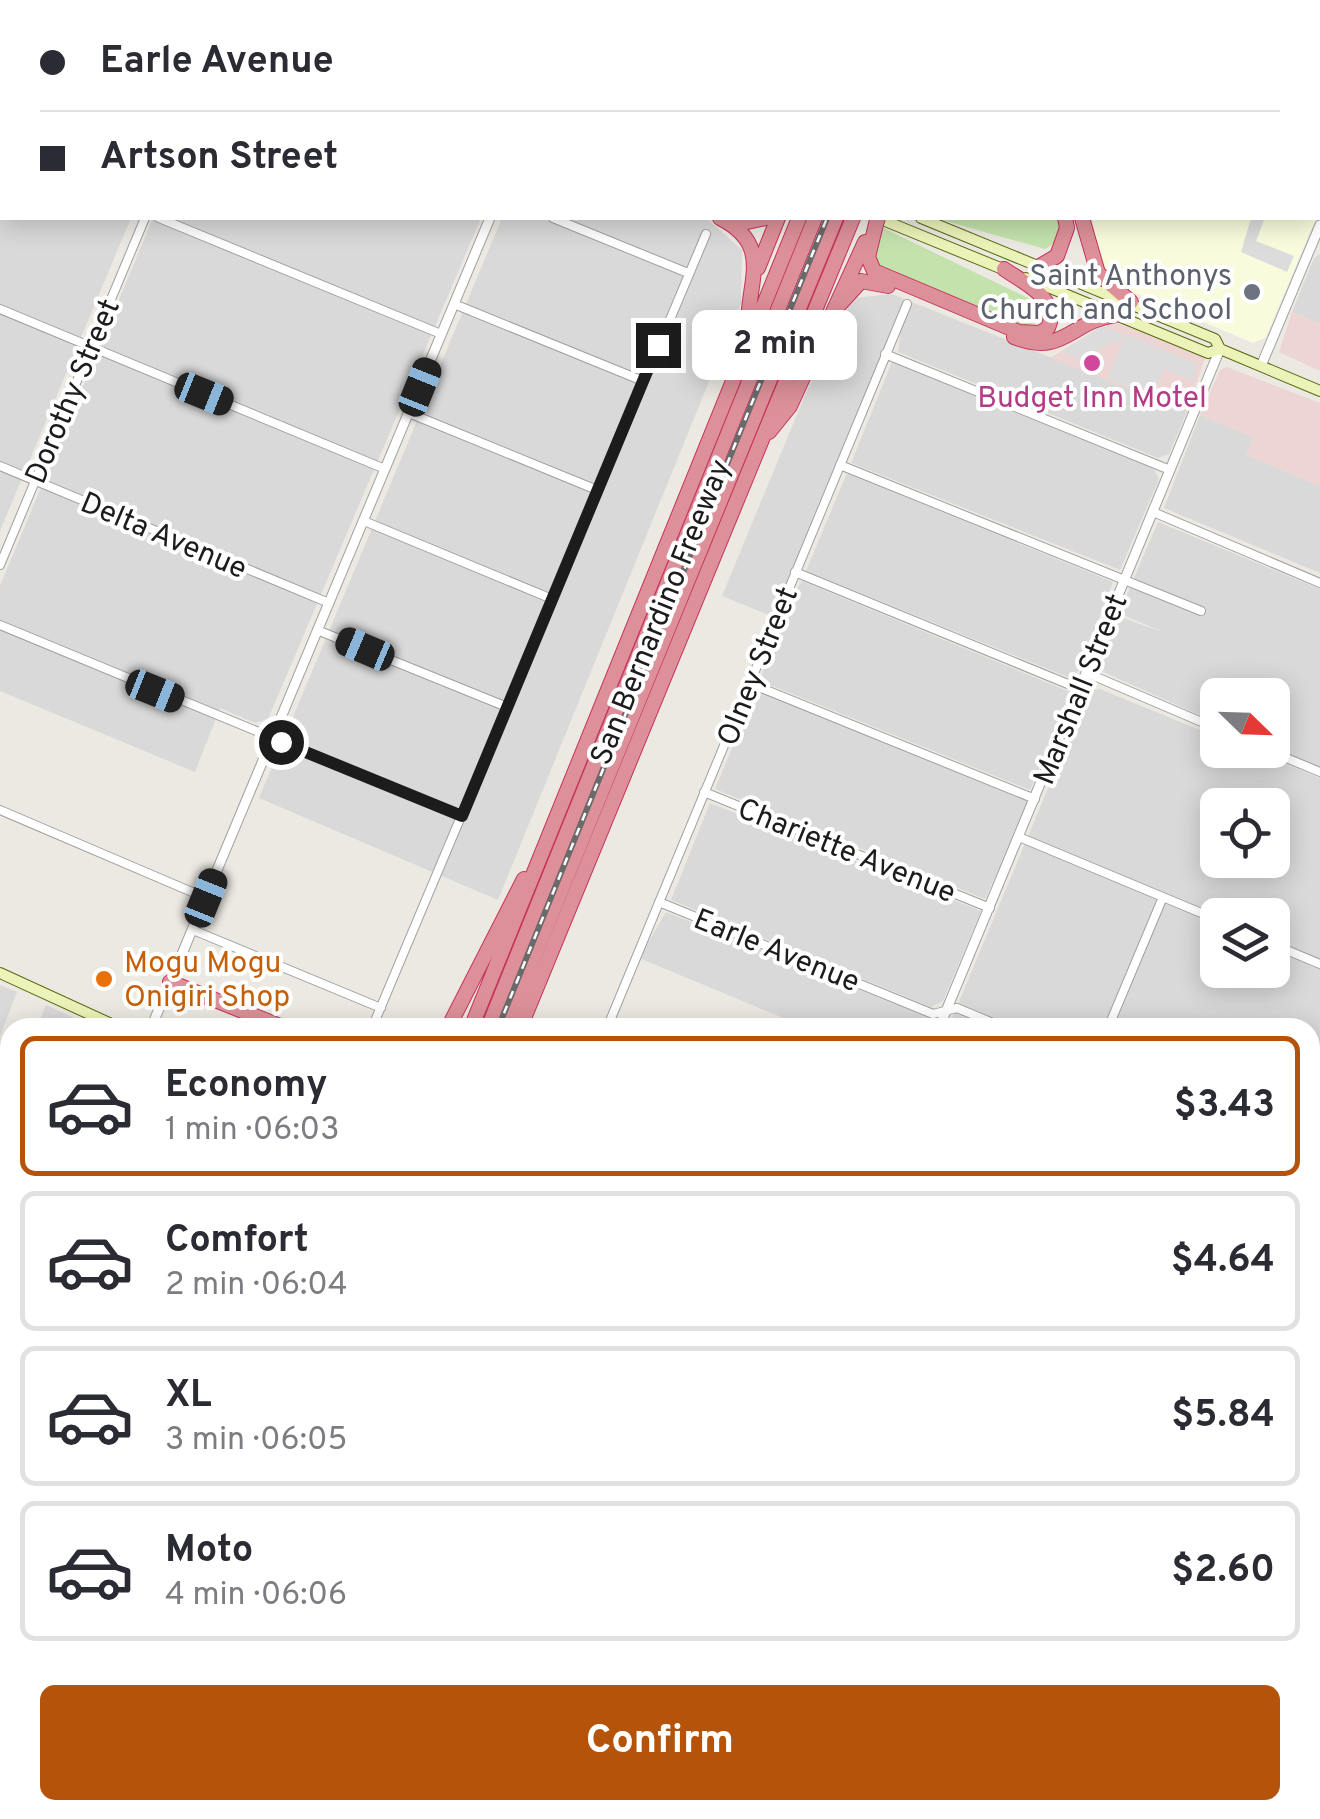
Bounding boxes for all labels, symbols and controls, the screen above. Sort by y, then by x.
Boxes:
text: Earle Avenue [100,38,334,87]
text: Artson Street [100,134,338,183]
place label: Saint Anthonys Church and School [980,259,1232,330]
marker: Saint Anthonys Church and School [1241,281,1263,303]
street label: Dorothy Street [19,294,130,490]
callout: 2 min [693,310,858,380]
route end [636,323,681,368]
text: 2 min [733,325,816,365]
marker: Budget Inn Motel [1081,352,1103,374]
car [395,354,445,420]
car [171,369,237,419]
place label: Budget Inn Motel [977,381,1207,418]
street label: San Bernardino Freeway [584,455,741,771]
street label: Delta Avenue [74,486,252,589]
street label: Olney Street [711,582,808,752]
street label: Marshall Street [1027,589,1137,791]
car [332,623,398,675]
car [122,666,188,716]
north arrow [1200,678,1290,768]
map controls [1200,678,1290,988]
route start [259,720,304,765]
button: locate [1200,788,1290,878]
street label: Chariette Avenue [732,792,960,913]
car [181,865,231,931]
button: layers [1200,898,1290,988]
street label: Earle Avenue [688,902,864,1002]
place label: Mogu Mogu Onigiri Shop [124,946,290,1017]
marker: Mogu Mogu Onigiri Shop [93,968,115,990]
icon: car [45,1061,135,1151]
text: Economy [165,1062,327,1111]
text: $3.43 [1174,1082,1275,1131]
text: 1 min · 06:03 [165,1111,339,1151]
icon: car [45,1216,135,1306]
text: Comfort [165,1217,309,1266]
text: $4.64 [1171,1237,1275,1286]
text: 2 min · 06:04 [165,1266,348,1306]
icon: car [45,1371,135,1461]
text: XL [165,1372,212,1421]
text: $5.84 [1171,1392,1275,1441]
text: 3 min · 06:05 [165,1421,347,1461]
icon: car [45,1526,135,1616]
text: Moto [165,1527,253,1576]
text: $2.60 [1171,1547,1275,1596]
text: 4 min · 06:06 [165,1576,347,1616]
button: Confirm [40,1685,1280,1800]

